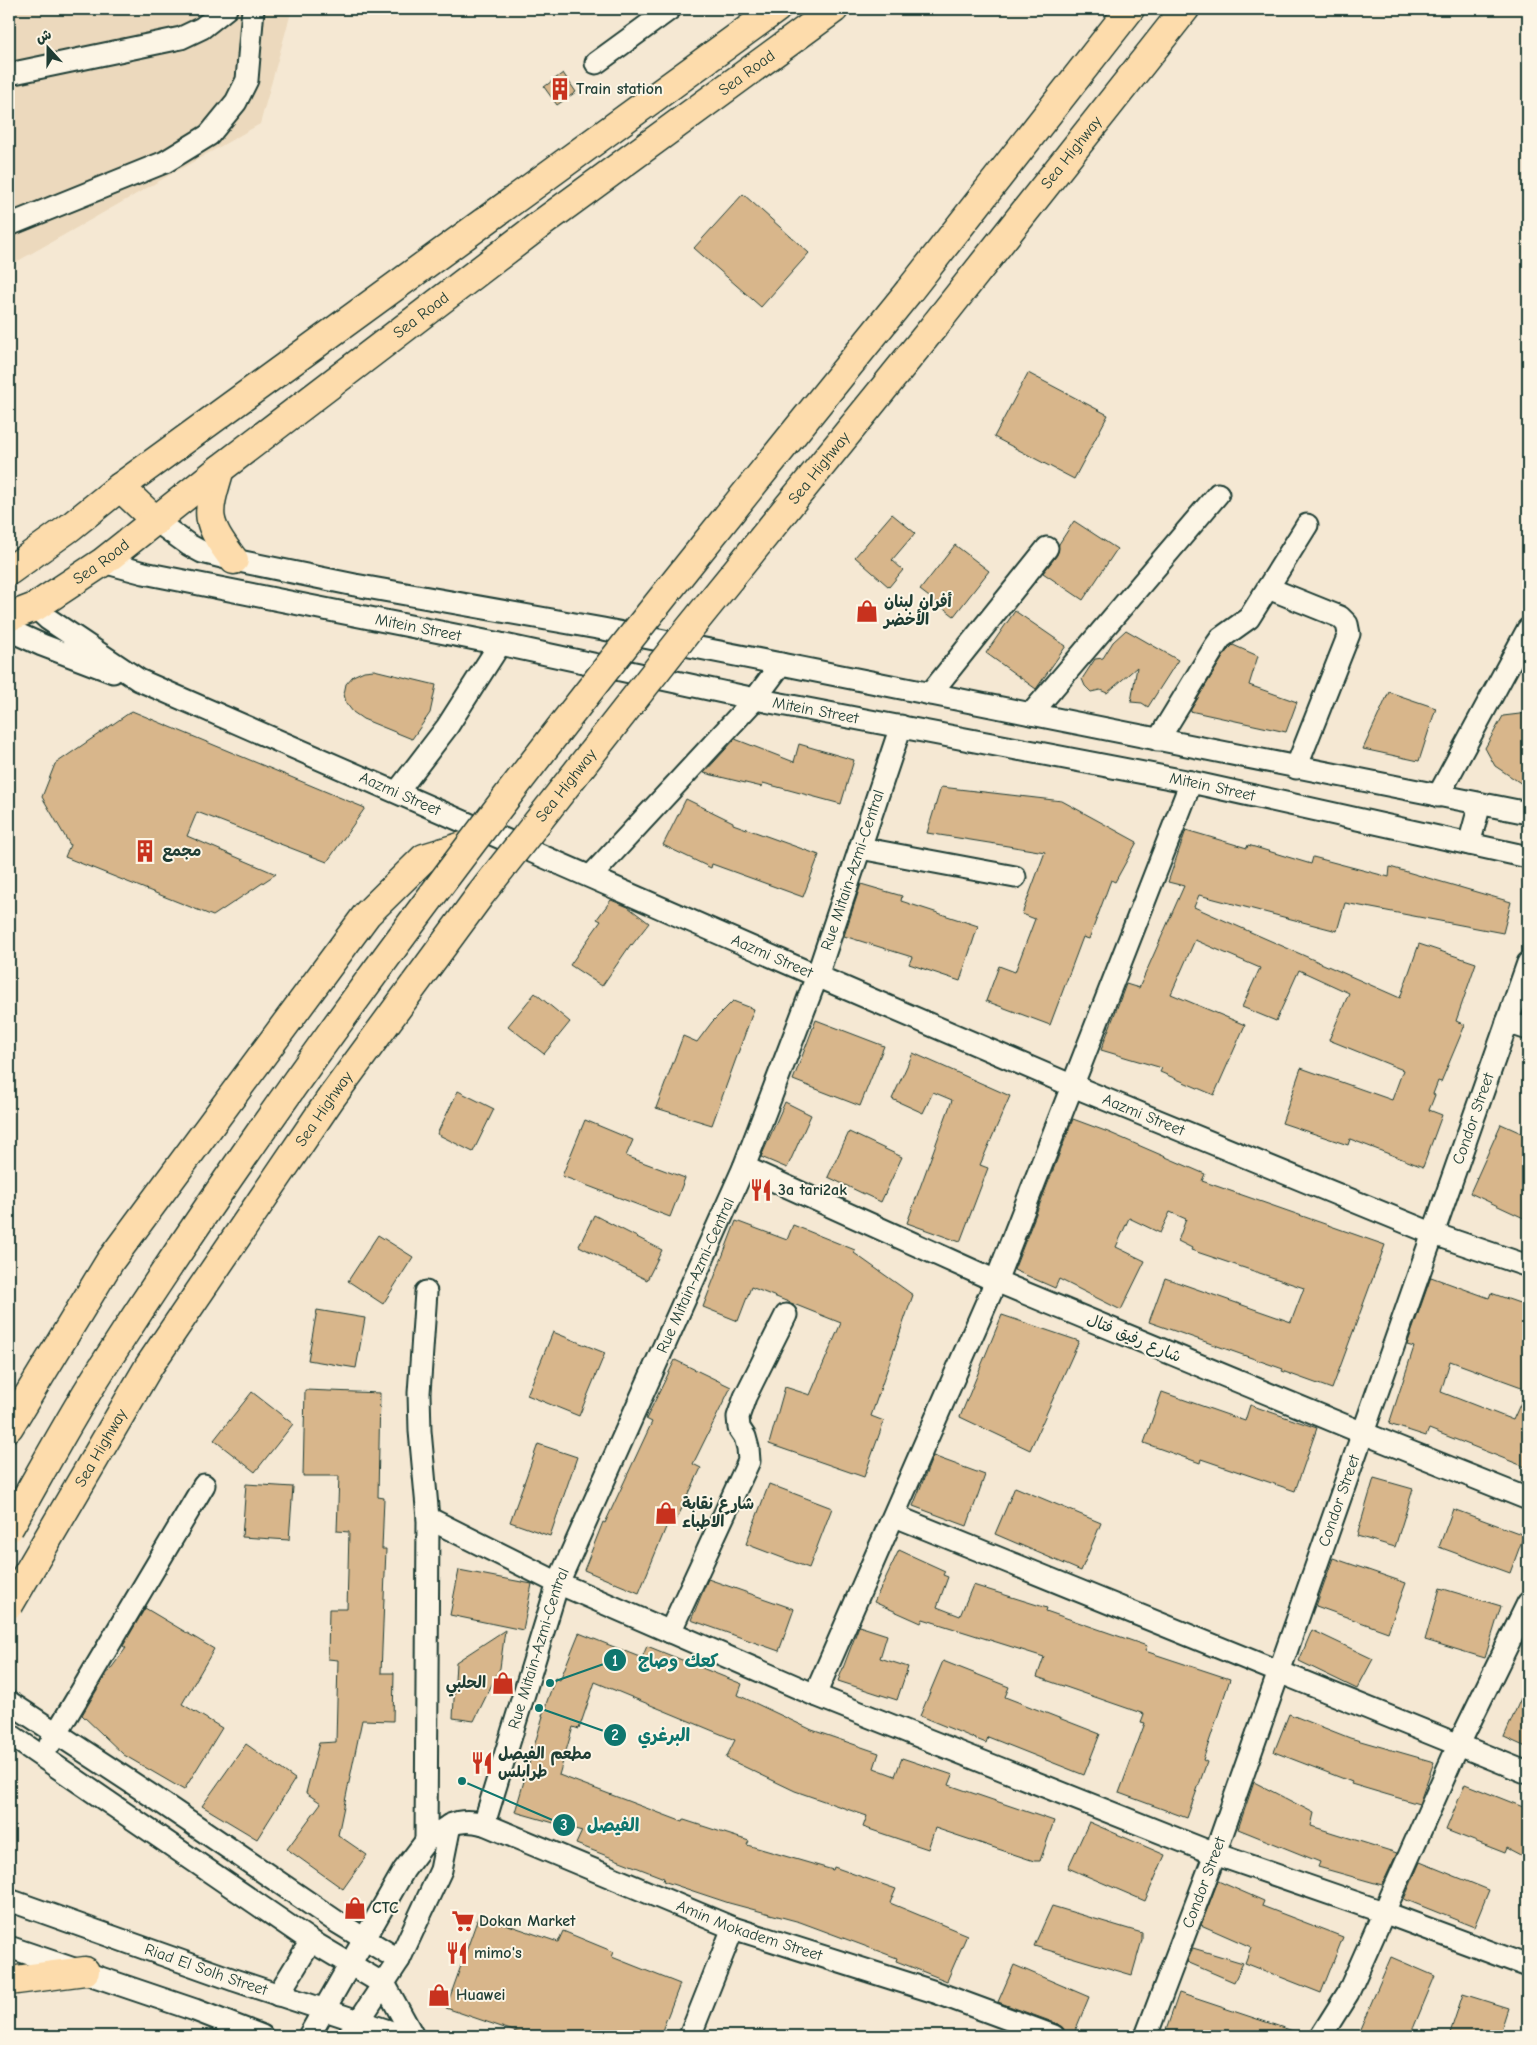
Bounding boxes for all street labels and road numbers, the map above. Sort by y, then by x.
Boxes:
street label: Sea Road [715,46,778,99]
street label: Sea Highway [1037,112,1106,192]
street label: Sea Road [390,288,452,342]
street label: Sea Highway [785,428,854,508]
street label: Sea Road [70,536,133,588]
street label: Mitein Street [374,610,463,645]
street label: Mitein Street [771,694,861,728]
street label: Sea Highway [532,745,601,826]
street label: Aazmi Street [357,768,444,820]
street label: Mitein Street [1168,769,1257,805]
street label: Rue Mitain-Azmi-Central [817,787,888,953]
street label: Aazmi Street [729,931,816,982]
street label: Sea Highway [292,1067,357,1150]
street label: Condor Street [1449,1070,1498,1167]
street label: Aazmi Street [1100,1090,1188,1140]
street label: Rue Mitain-Azmi-Central [653,1195,738,1356]
street label: شارع رفيق فتال [1083,1310,1184,1368]
street label: Sea Highway [71,1405,131,1490]
street label: Condor Street [1315,1452,1364,1549]
street label: Rue Mitain-Azmi-Central [505,1565,573,1731]
street label: Condor Street [1179,1834,1229,1931]
street label: Amin Mokadem Street [674,1897,825,1965]
street label: Riad El Solh Street [142,1940,270,1999]

